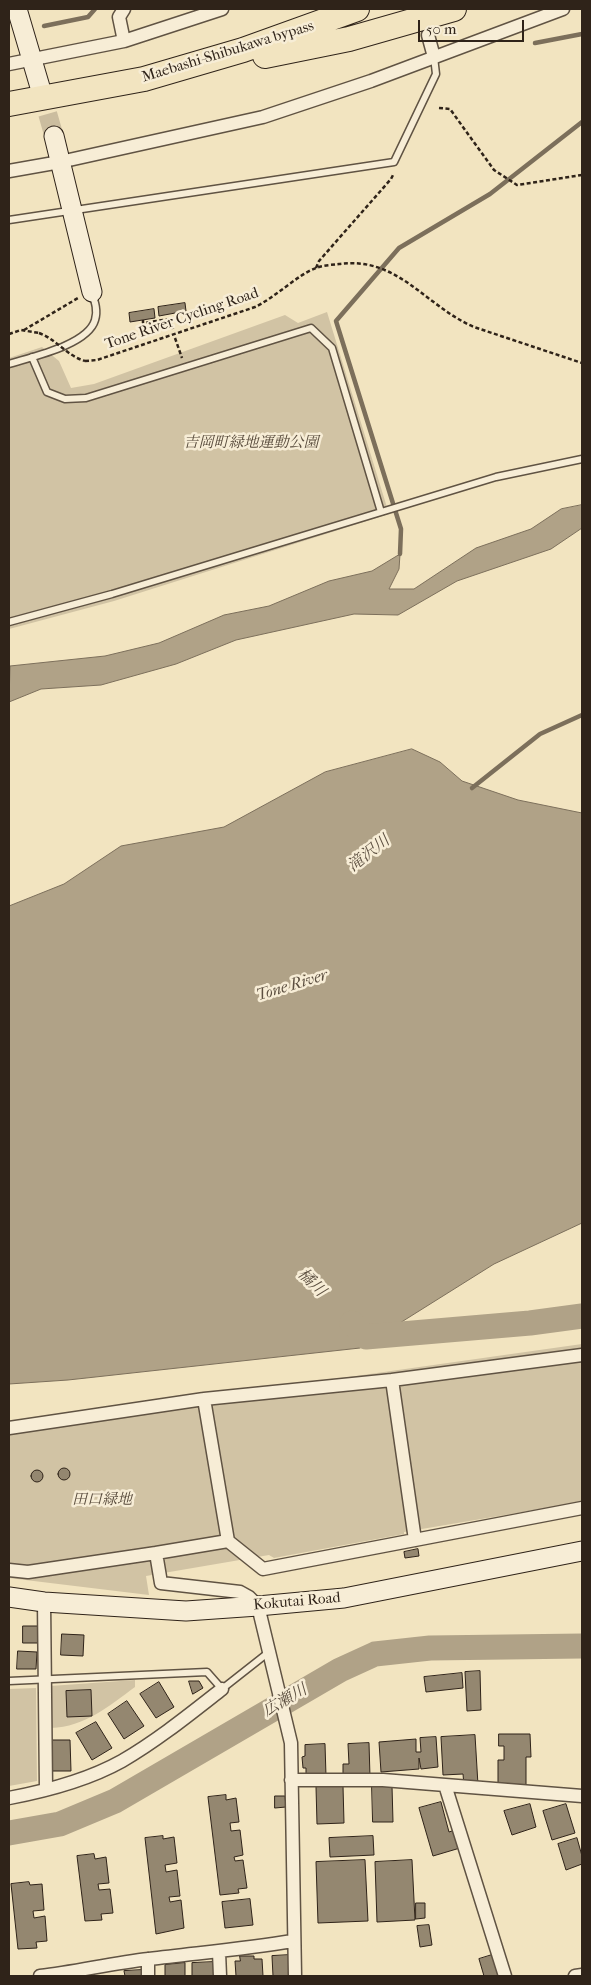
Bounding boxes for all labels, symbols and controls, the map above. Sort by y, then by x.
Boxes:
scale bar [421,10,527,42]
street label: Maebashi-Shibukawa bypass [140,17,316,87]
text: 50 m [426,20,456,38]
street label: Tone River Cycling Road [103,284,261,354]
park label: 吉岡町緑地運動公園 [184,434,318,452]
water label: 滝沢川 [344,832,394,876]
water label: Tone River [254,966,330,1006]
water label: 橘川 [293,1265,329,1301]
park label: 田口緑地 [72,1491,132,1509]
street label: Kokutai Road [253,1589,341,1615]
water label: 広瀬川 [259,1681,311,1721]

